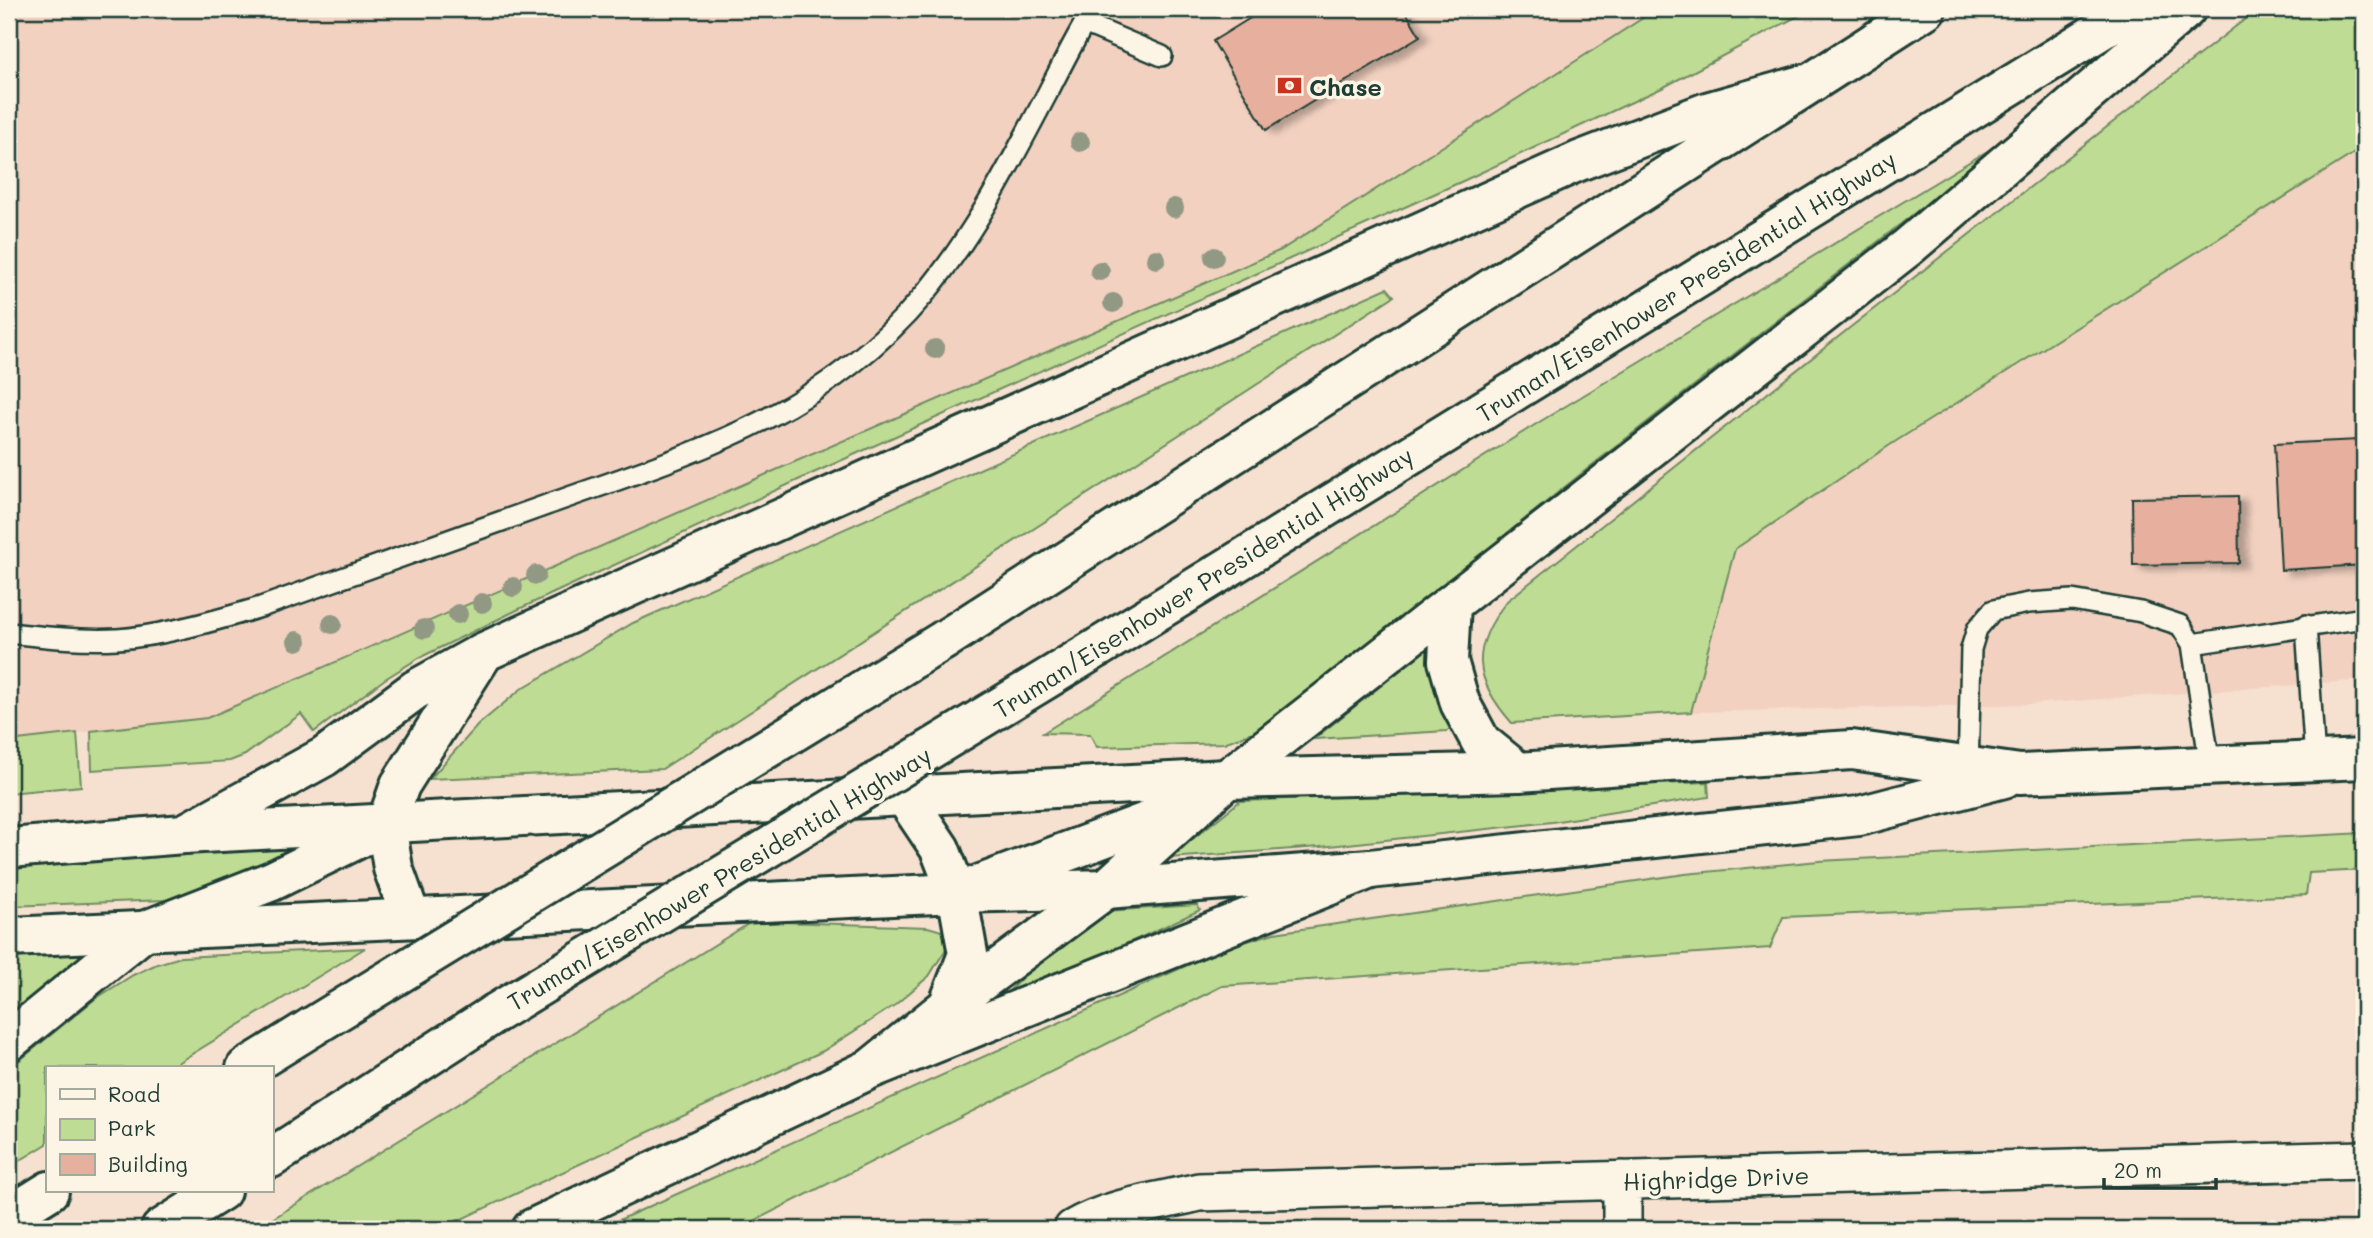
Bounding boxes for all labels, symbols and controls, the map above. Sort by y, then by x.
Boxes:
place label: Chase [1309,71,1382,102]
bank icon: Chase [1275,72,1303,100]
street label: Truman/Eisenhower Presidential Highway [1470,143,1902,429]
street label: Truman/Eisenhower Presidential Highway [987,439,1419,725]
street label: Truman/Eisenhower Presidential Highway [501,739,937,1017]
legend [46,1066,273,1192]
text: Road [108,1080,160,1107]
text: Park [108,1114,156,1141]
scale bar [2104,1147,2216,1191]
text: Building [108,1150,188,1177]
text: 20 m [2114,1156,2162,1183]
street label: Highridge Drive [1622,1159,1810,1197]

